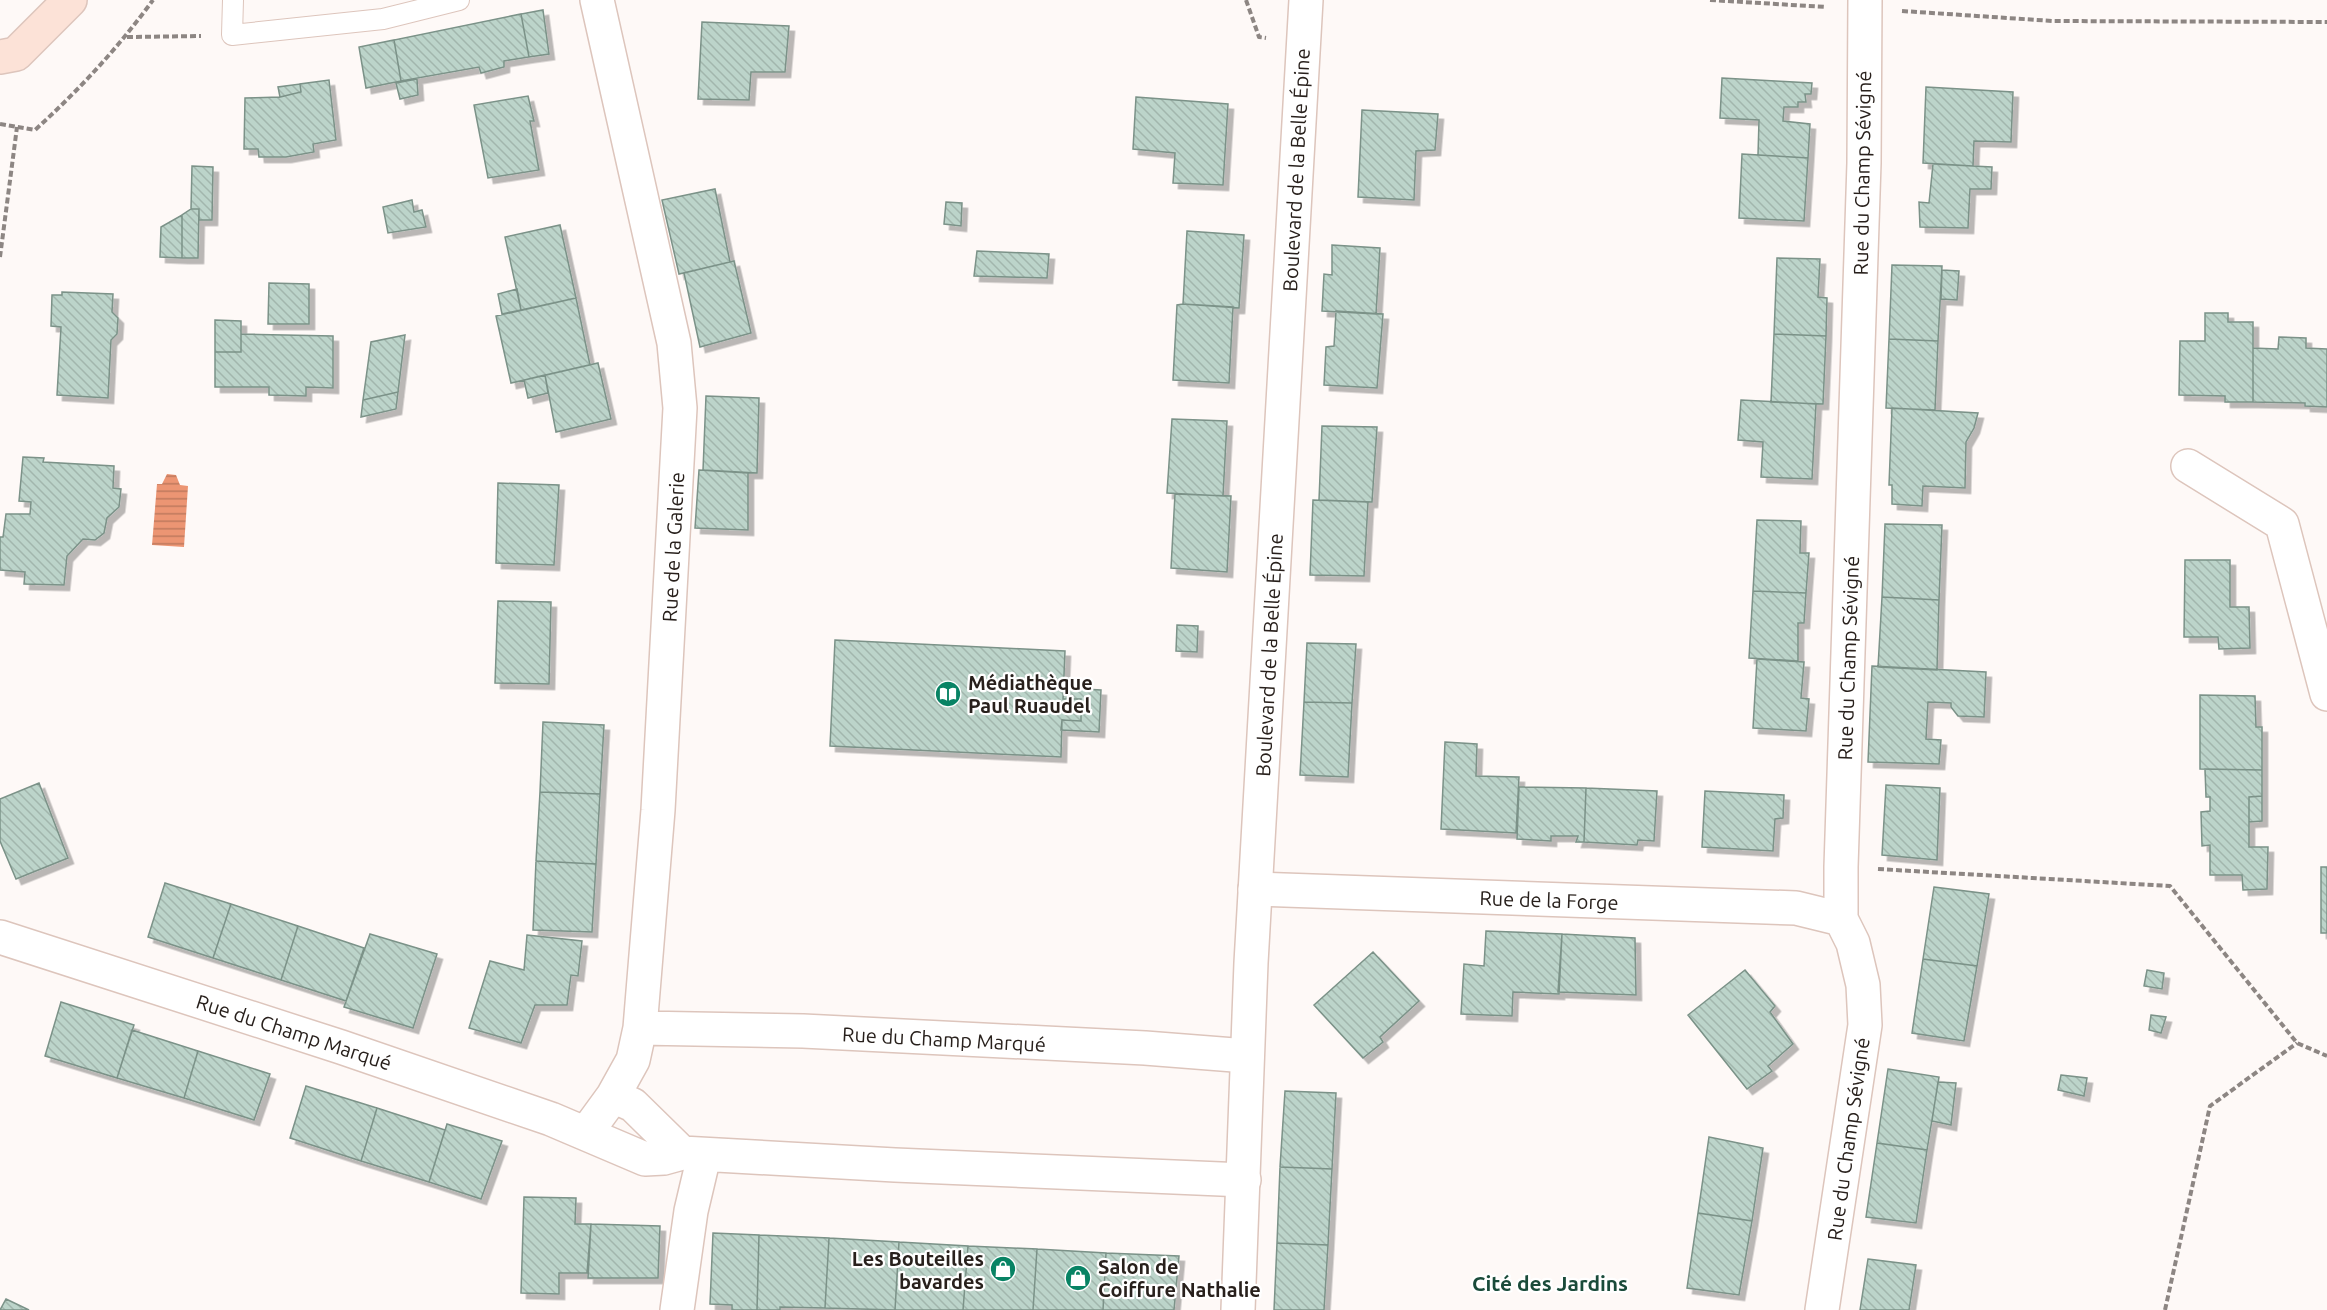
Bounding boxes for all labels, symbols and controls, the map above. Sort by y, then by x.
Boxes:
street label: Boulevard de la Belle Épine [1278,48,1314,292]
street label: Rue du Champ Sévigné [1849,70,1875,276]
street label: Rue de la Galerie [658,471,688,623]
street label: Boulevard de la Belle Épine [1251,533,1287,777]
street label: Rue du Champ Sévigné [1833,555,1863,761]
place label: Médiathèque Paul Ruaudel [968,671,1093,717]
library icon: Médiathèque Paul Ruaudel [933,679,963,709]
street label: Rue de la Forge [1479,886,1619,914]
street label: Rue du Champ Marqué [193,990,395,1074]
street label: Rue du Champ Marqué [841,1022,1047,1056]
street label: Rue du Champ Sévigné [1822,1036,1874,1242]
place label: Les Bouteilles bavardes [852,1247,984,1293]
shop icon: Les Bouteilles bavardes [988,1254,1018,1284]
place label: Salon de Coiffure Nathalie [1098,1255,1261,1301]
shop icon: Salon de Coiffure Nathalie [1063,1263,1093,1293]
district label: Cité des Jardins [1472,1271,1628,1295]

